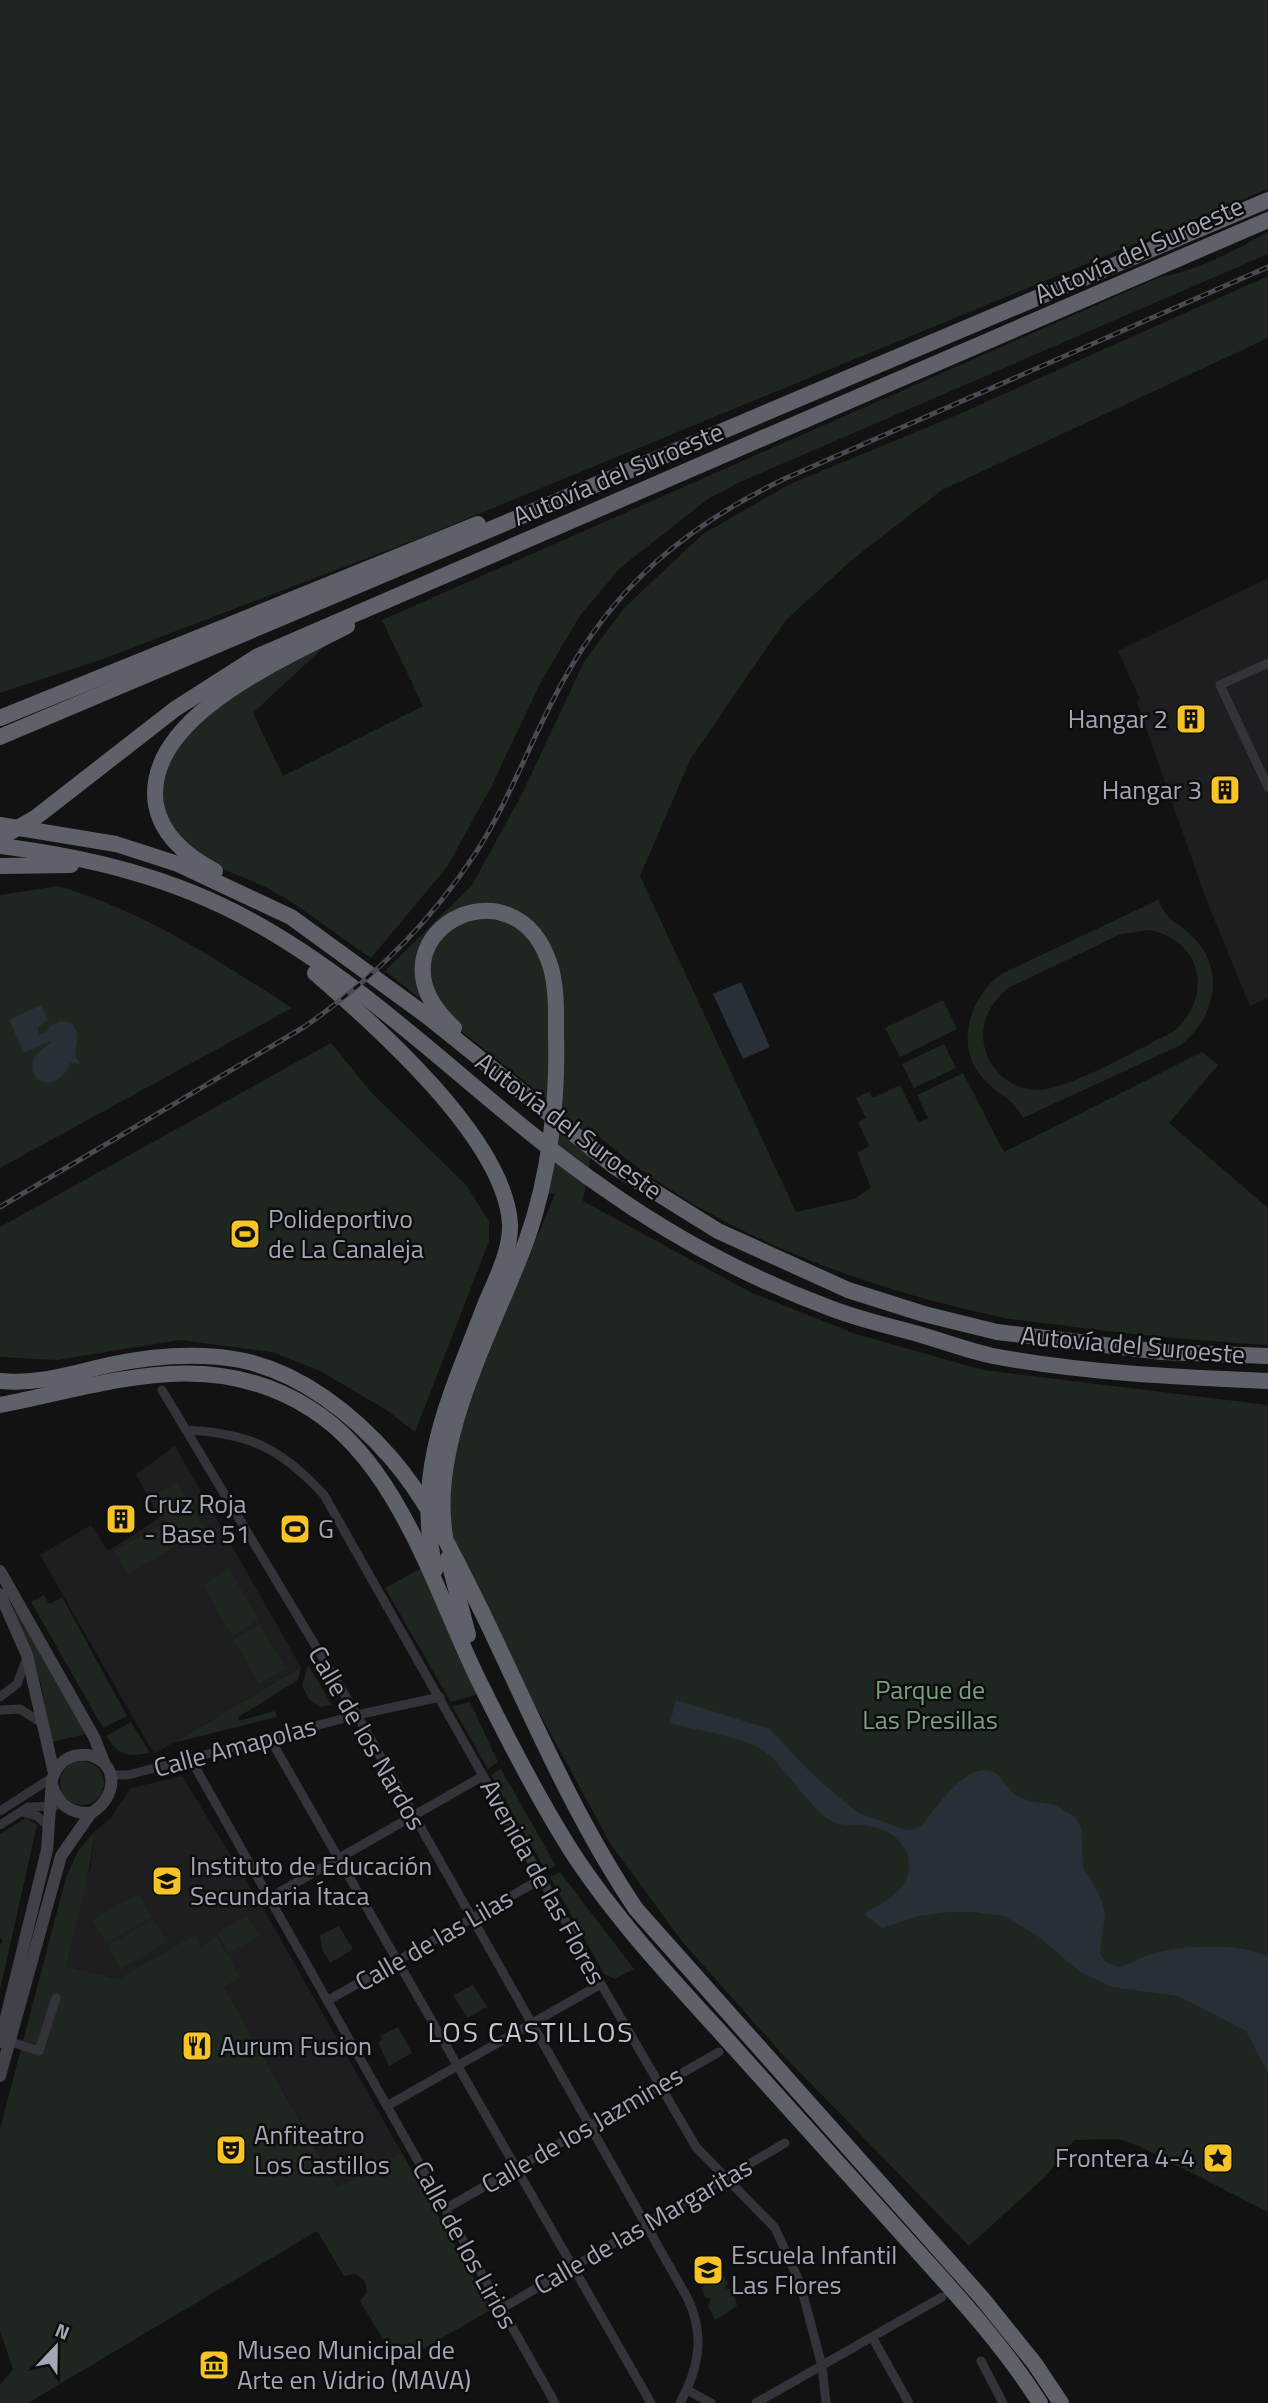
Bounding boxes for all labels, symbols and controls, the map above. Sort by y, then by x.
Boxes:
street label: Autovía del Suroeste [1028,186,1250,313]
street label: Autovía del Suroeste [506,412,729,536]
place label: Hangar 2 [1068,699,1168,738]
building icon: Hangar 2 [1174,702,1208,736]
place label: Hangar 3 [1102,770,1202,809]
building icon: Hangar 3 [1208,773,1242,807]
street label: Autovía del Suroeste [468,1042,671,1209]
place label: Polideportivo de La Canaleja [268,1199,424,1268]
sports icon: Polideportivo de La Canaleja [228,1217,262,1251]
street label: Autovía del Suroeste [1019,1315,1247,1374]
place label: Cruz Roja - Base 51 [144,1484,250,1553]
building icon: Cruz Roja - Base 51 [104,1502,138,1536]
place label: G [318,1509,334,1548]
sports icon: G [278,1512,312,1546]
street label: Calle de los Nardos [299,1638,436,1837]
park label: Parque de Las Presillas [862,1670,998,1739]
street label: Calle Amapolas [149,1706,320,1787]
street label: Avenida de las Flores [471,1772,616,1992]
place label: Instituto de Educación Secundaria Ítaca [190,1846,432,1915]
school or university icon: Instituto de Educación Secundaria Ítaca [150,1864,184,1898]
street label: Calle de las Lilas [347,1878,520,2001]
district label: LOS CASTILLOS [427,2010,635,2053]
place label: Aurum Fusion [220,2026,372,2065]
restaurant icon: Aurum Fusion [180,2029,214,2063]
street label: Calle de los Jazmines [474,2056,690,2203]
place label: Anfiteatro Los Castillos [254,2115,390,2184]
theatre icon: Anfiteatro Los Castillos [214,2133,248,2167]
place label: Frontera 4-4 [1055,2138,1195,2177]
place icon: Frontera 4-4 [1201,2141,1235,2175]
street label: Calle de las Margaritas [526,2147,759,2304]
street label: Calle de los Lirios [403,2154,528,2336]
place label: Escuela Infantil Las Flores [731,2235,897,2304]
school or university icon: Escuela Infantil Las Flores [691,2253,725,2287]
north arrow [21,2312,91,2382]
text: N [51,2315,74,2347]
place label: Museo Municipal de Arte en Vidrio (MAVA) [237,2330,471,2399]
museum icon: Museo Municipal de Arte en Vidrio (MAVA) [197,2348,231,2382]

